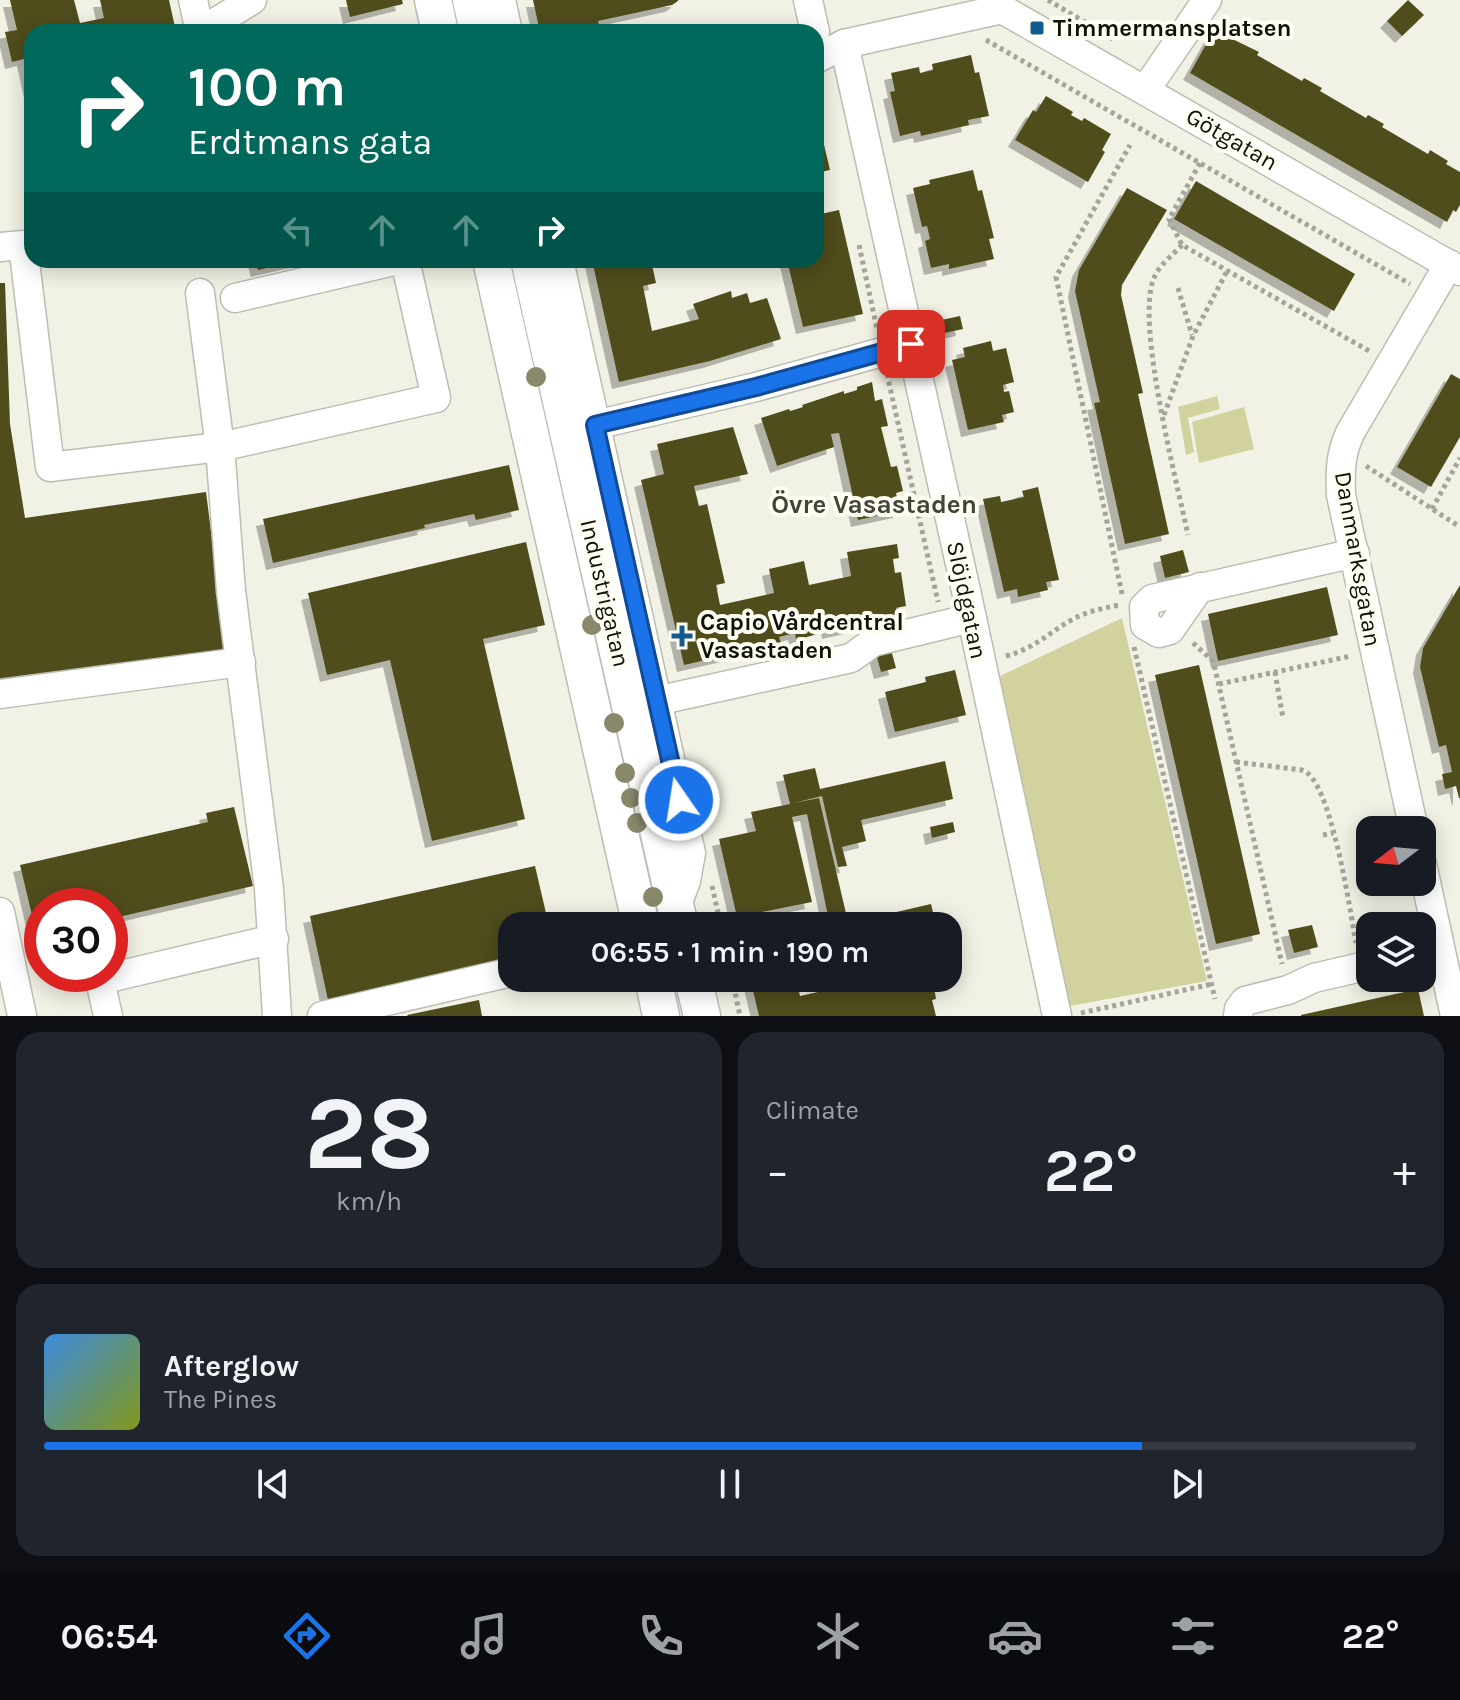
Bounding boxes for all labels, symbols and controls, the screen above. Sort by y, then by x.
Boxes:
place label: Timmermansplatsen [1053,14,1292,42]
marker: Timmermansplatsen [1028,19,1046,37]
text: 100 m [188,54,346,119]
icon: right [56,56,160,160]
street label: Götgatan [1181,102,1283,176]
text: Erdtmans gata [188,121,432,163]
icon: left [276,208,320,252]
icon: ahead [360,208,404,252]
icon: ahead [444,208,488,252]
icon: right [528,208,572,252]
pin [877,310,945,378]
icon: arrive [889,322,933,366]
street label: Danmarksgatan [1329,469,1387,649]
district label: Övre Vasastaden [771,489,977,520]
street label: Industrigatan [574,516,636,670]
street label: Slöjdgatan [941,539,993,661]
place label: Capio Vårdcentral Vasastaden [700,608,904,664]
marker: Capio Vårdcentral Vasastaden [671,625,693,647]
position arrow [637,758,721,842]
north arrow [1356,816,1436,896]
map controls [1356,816,1436,992]
speed limit sign: 30 [24,888,128,992]
button: layers [1356,912,1436,992]
text: 06:55 · 1 min · 190 m [591,934,869,970]
text: 28 [304,1073,434,1194]
text: Climate [766,1095,859,1126]
text: 22° [1044,1136,1138,1206]
text: − [766,1146,789,1197]
text: + [1393,1146,1416,1197]
text: km/h [336,1186,402,1217]
text: Afterglow [164,1348,299,1384]
text: The Pines [164,1384,277,1415]
icon: previous [251,1462,295,1506]
icon: pause [708,1462,752,1506]
icon: next [1165,1462,1209,1506]
icon: directions [279,1608,335,1664]
icon: music [456,1608,512,1664]
icon: phone [633,1608,689,1664]
icon: climate [810,1608,866,1664]
icon: car [987,1608,1043,1664]
icon: filters [1165,1608,1221,1664]
text: 06:54 [61,1615,157,1657]
text: 22° [1342,1615,1399,1657]

